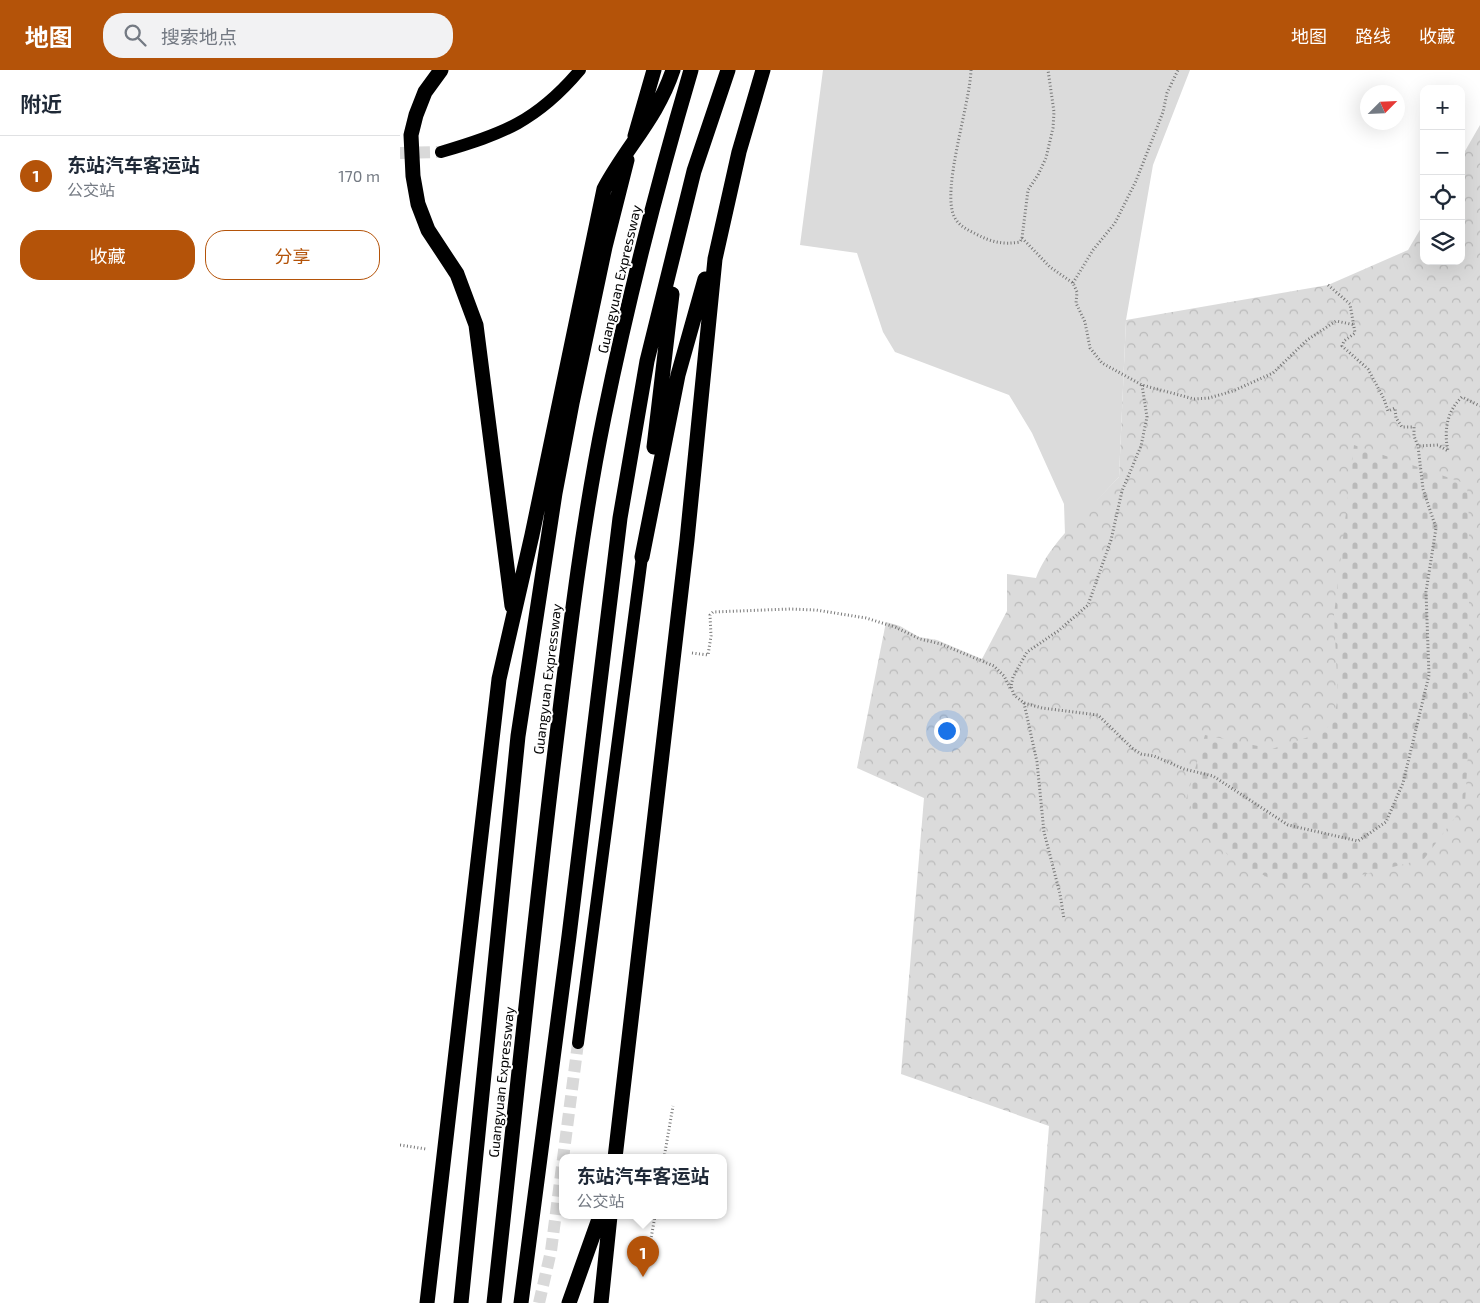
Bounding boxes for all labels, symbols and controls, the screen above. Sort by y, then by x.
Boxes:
search box [103,13,453,58]
icon: search [121,21,149,49]
text: 地图 [25,22,73,51]
text: 搜索地点 [161,25,237,48]
text: 地图 [1291,25,1327,47]
text: 路线 [1355,25,1391,47]
text: 收藏 [1419,25,1455,47]
north arrow [1360,85,1405,130]
map controls [1420,85,1465,265]
button: + [1420,85,1465,130]
text: 附近 [20,91,62,116]
button: − [1420,130,1465,175]
text: 东站汽车客运站 [67,153,200,176]
text: 1 [33,166,39,185]
text: 170 m [338,166,380,185]
button: locate [1420,175,1465,220]
text: 公交站 [67,180,115,199]
street label: Guangyuan Expressway [594,203,644,355]
button: layers [1420,220,1465,265]
button: 收藏 [20,230,195,280]
button: 分享 [205,230,380,280]
street label: Guangyuan Expressway [529,602,565,755]
your location [934,718,960,744]
street label: Guangyuan Expressway [485,1005,517,1158]
popup [559,1154,727,1219]
text: 东站汽车客运站 [576,1164,710,1187]
text: 公交站 [576,1191,625,1210]
pin: 1 [627,1236,659,1277]

